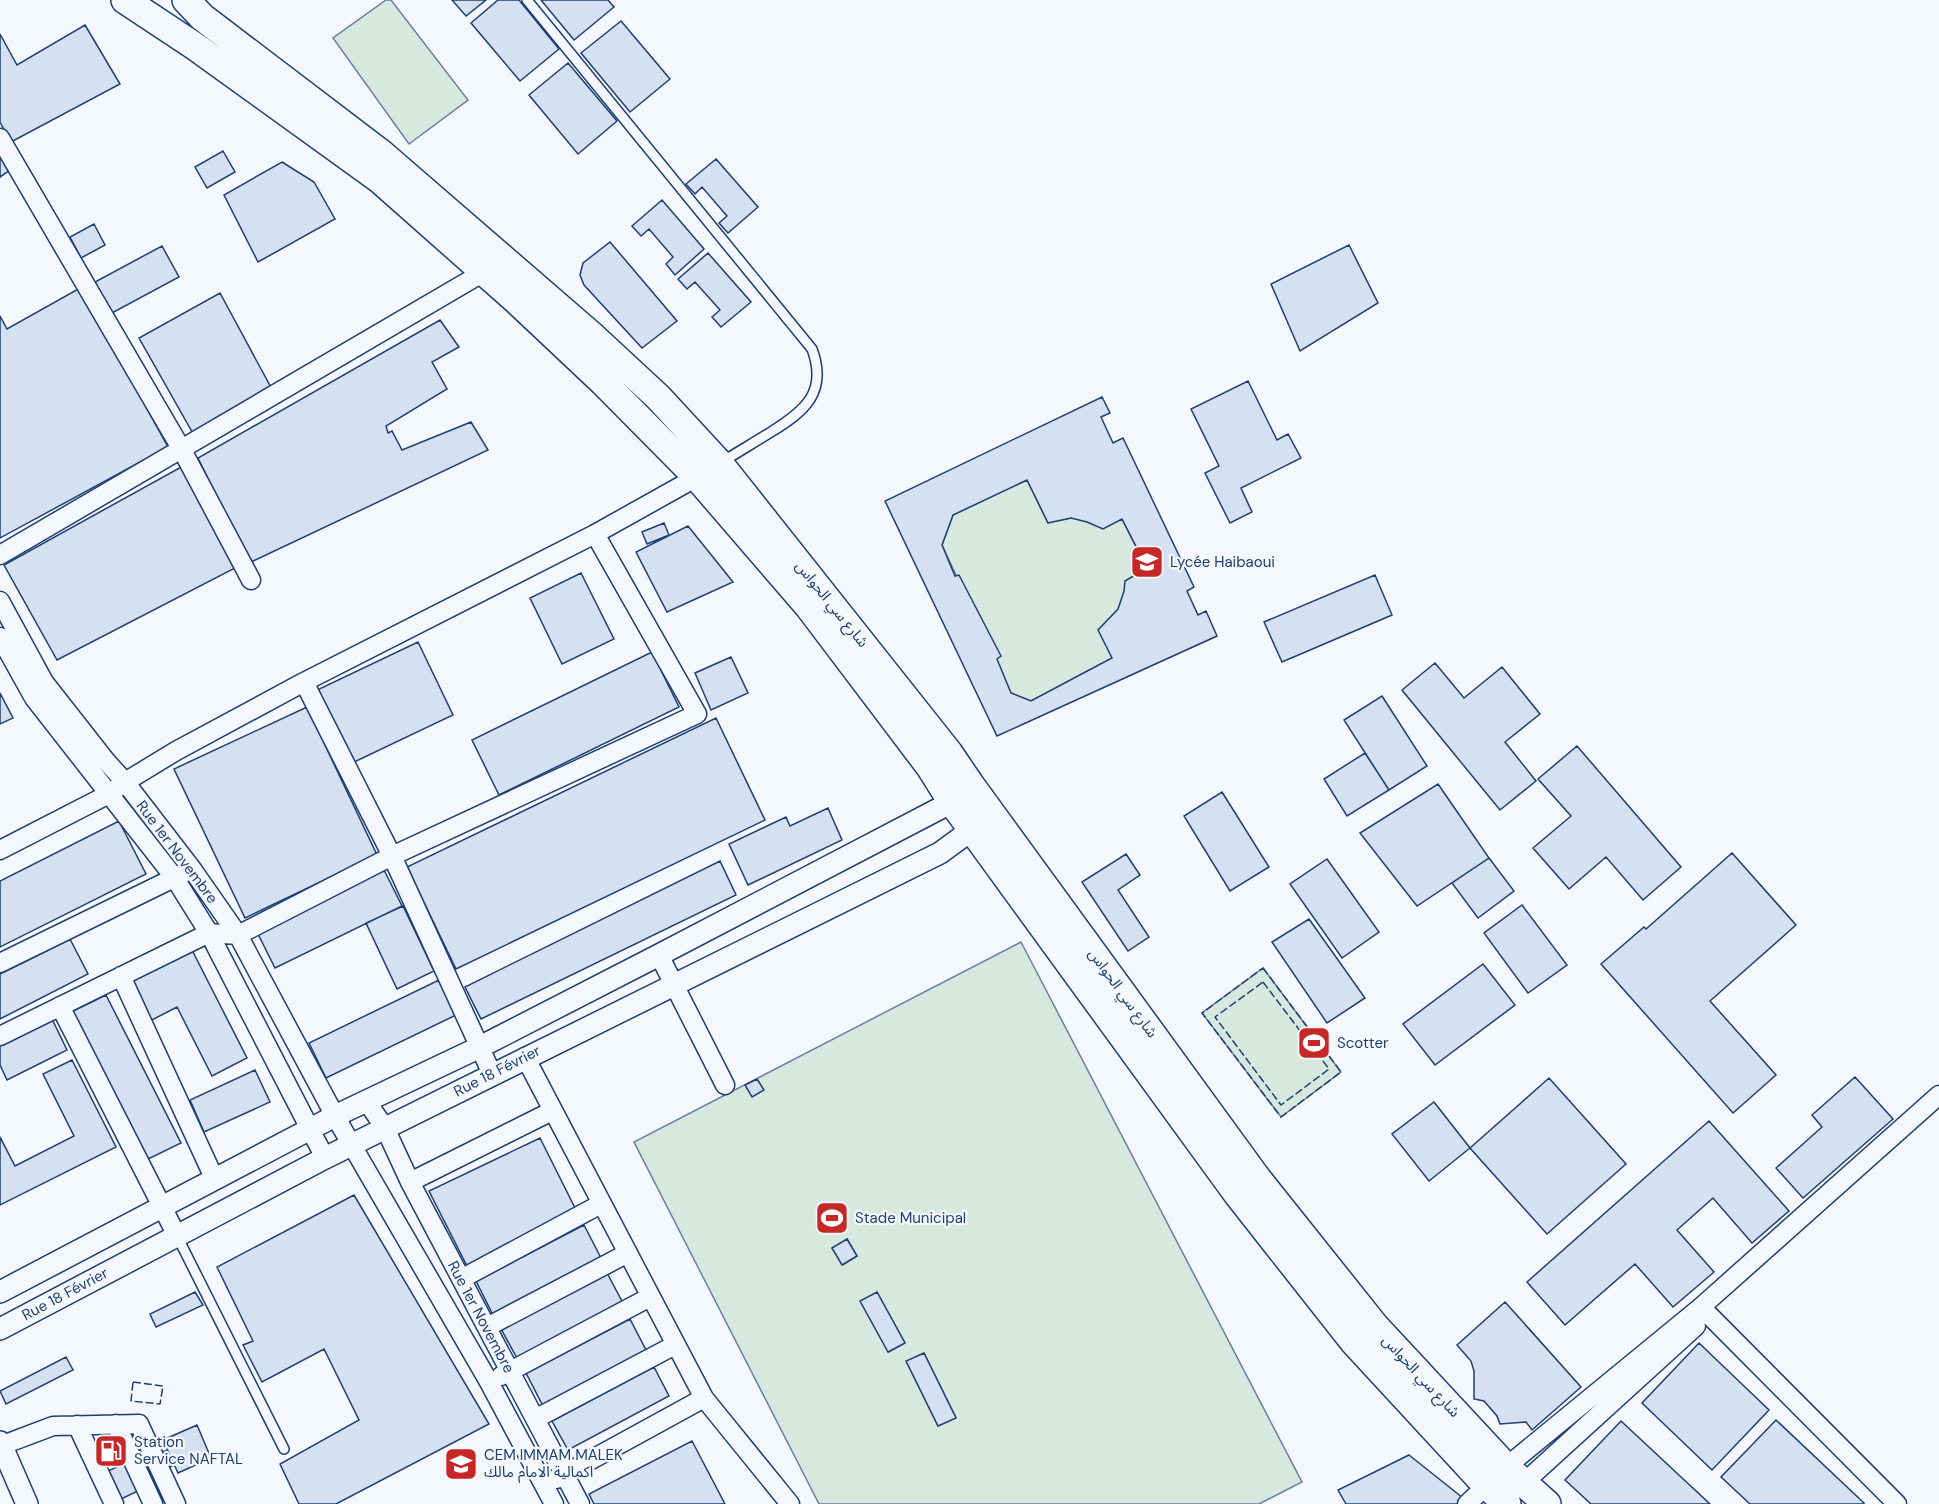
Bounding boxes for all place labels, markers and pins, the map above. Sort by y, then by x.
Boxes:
school or university icon: Lycée Haibaoui [1129,544,1165,580]
place label: Lycée Haibaoui [1170,552,1275,572]
sports icon: Scotter [1296,1025,1332,1061]
place label: Scotter [1337,1033,1389,1053]
sports icon: Stade Municipal [814,1200,850,1236]
place label: Stade Municipal [855,1208,966,1228]
place label: Station Service NAFTAL [134,1432,243,1469]
fuel station icon: Station Service NAFTAL [93,1433,129,1469]
place label: CEM IMMAM MALEK اكمالية الامام مالك [484,1445,623,1483]
school or university icon: CEM IMMAM MALEK اكمالية الامام مالك [443,1446,479,1482]

